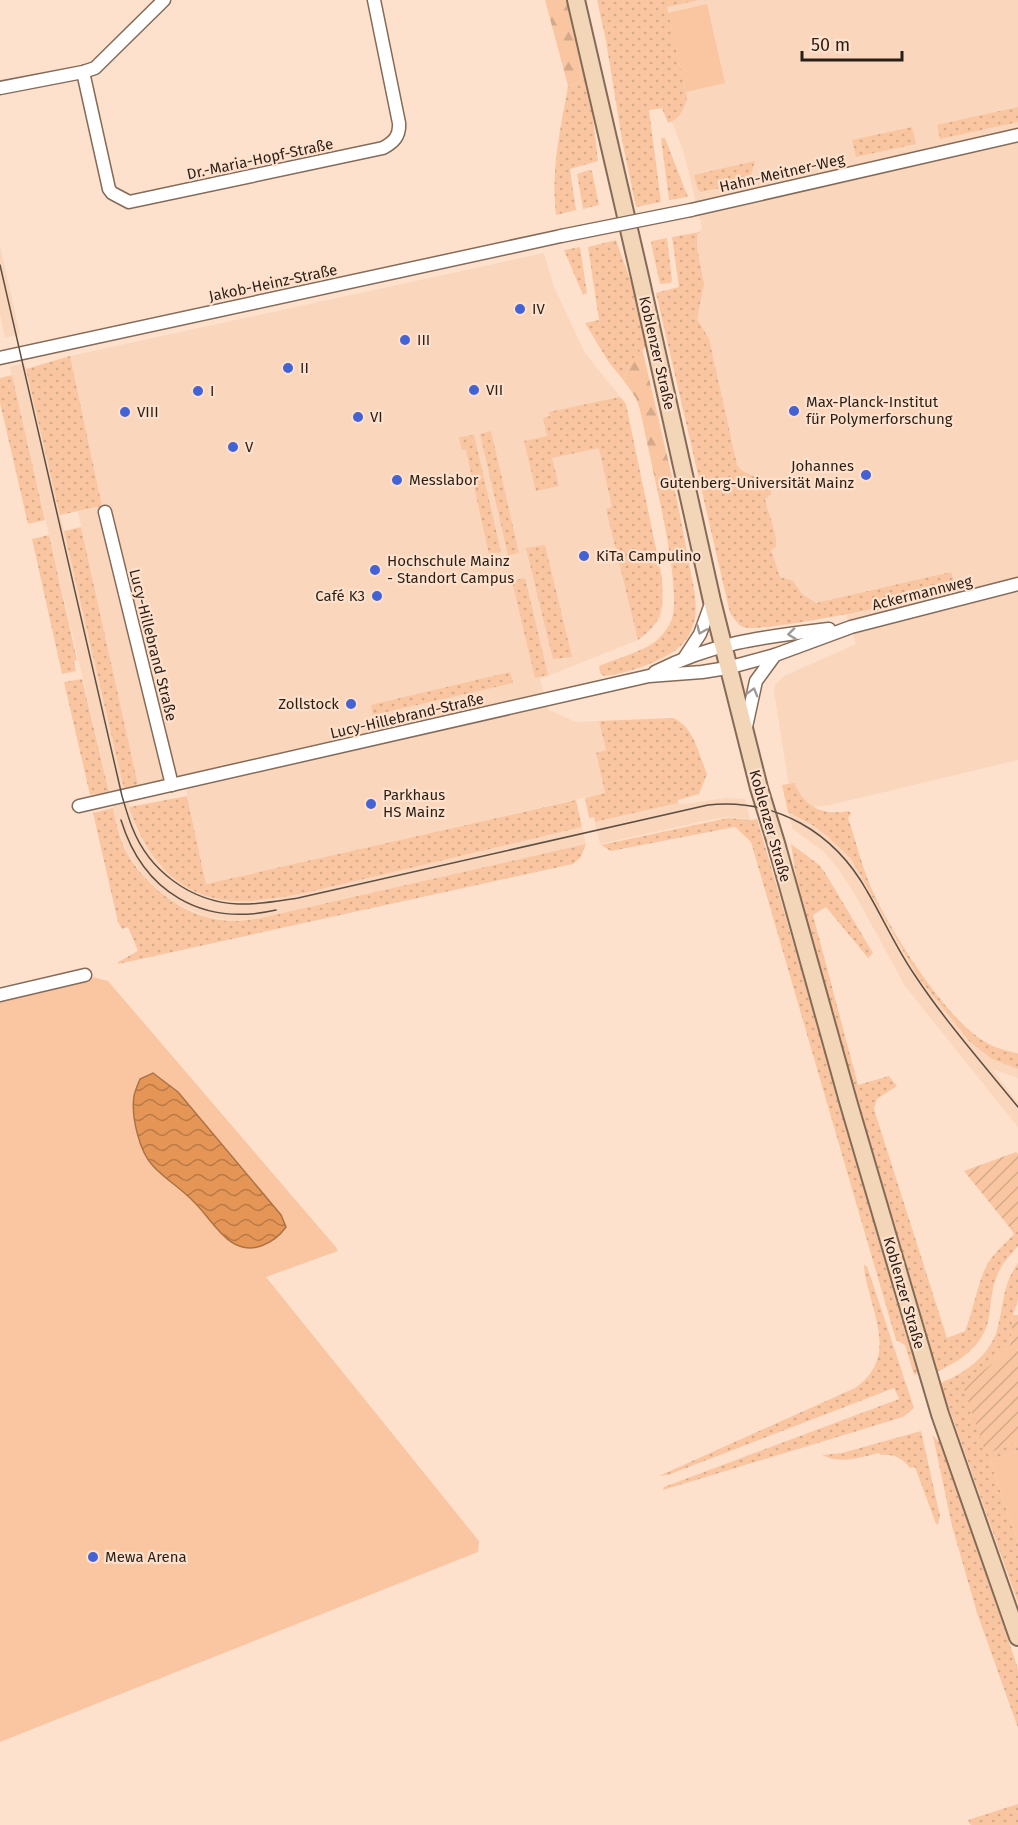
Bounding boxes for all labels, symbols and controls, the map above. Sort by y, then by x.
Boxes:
scale bar [802,24,902,62]
text: 50 m [811,34,850,56]
street label: Dr.-Maria-Hopf-Straße [185,135,335,183]
street label: Hahn-Meitner-Weg [718,150,847,196]
street label: Jakob-Heinz-Straße [207,261,339,305]
street label: Koblenzer Straße [635,294,679,412]
place label: IV [532,300,545,318]
marker: IV [513,302,527,316]
place label: III [417,331,430,349]
marker: III [398,333,412,347]
place label: II [300,359,309,377]
marker: II [281,361,295,375]
place label: VII [486,381,503,399]
place label: I [210,382,214,400]
marker: VII [467,383,481,397]
marker: I [191,384,205,398]
place label: Max-Planck-Institut für Polymerforschung [806,393,953,428]
place label: VIII [137,403,159,421]
marker: Max-Planck-Institut für Polymerforschung [787,404,801,418]
marker: VIII [118,405,132,419]
place label: VI [370,408,383,426]
marker: VI [351,410,365,424]
place label: V [245,438,254,456]
marker: V [226,440,240,454]
place label: Johannes Gutenberg-Universität Mainz [660,457,854,492]
marker: Johannes Gutenberg-Universität Mainz [859,468,873,482]
place label: Messlabor [409,471,479,489]
marker: Messlabor [390,473,404,487]
place label: KiTa Campulino [596,547,701,565]
marker: KiTa Campulino [577,549,591,563]
place label: Hochschule Mainz - Standort Campus [387,552,514,587]
marker: Hochschule Mainz - Standort Campus [368,563,382,577]
street label: Lucy-Hillebrand Straße [125,567,181,723]
street label: Ackermannweg [870,572,974,614]
place label: Café K3 [315,587,365,605]
marker: Café K3 [370,589,384,603]
one-way arrow [696,624,708,635]
one-way arrow [788,627,797,639]
one-way arrow [746,687,758,697]
street label: Lucy-Hillebrand-Straße [328,690,486,742]
place label: Zollstock [278,695,339,713]
marker: Zollstock [344,697,358,711]
street label: Koblenzer Straße [745,768,795,884]
place label: Parkhaus HS Mainz [383,786,445,821]
marker: Parkhaus HS Mainz [364,797,378,811]
street label: Koblenzer Straße [879,1235,929,1351]
place label: Mewa Arena [105,1548,187,1566]
marker: Mewa Arena [86,1550,100,1564]

